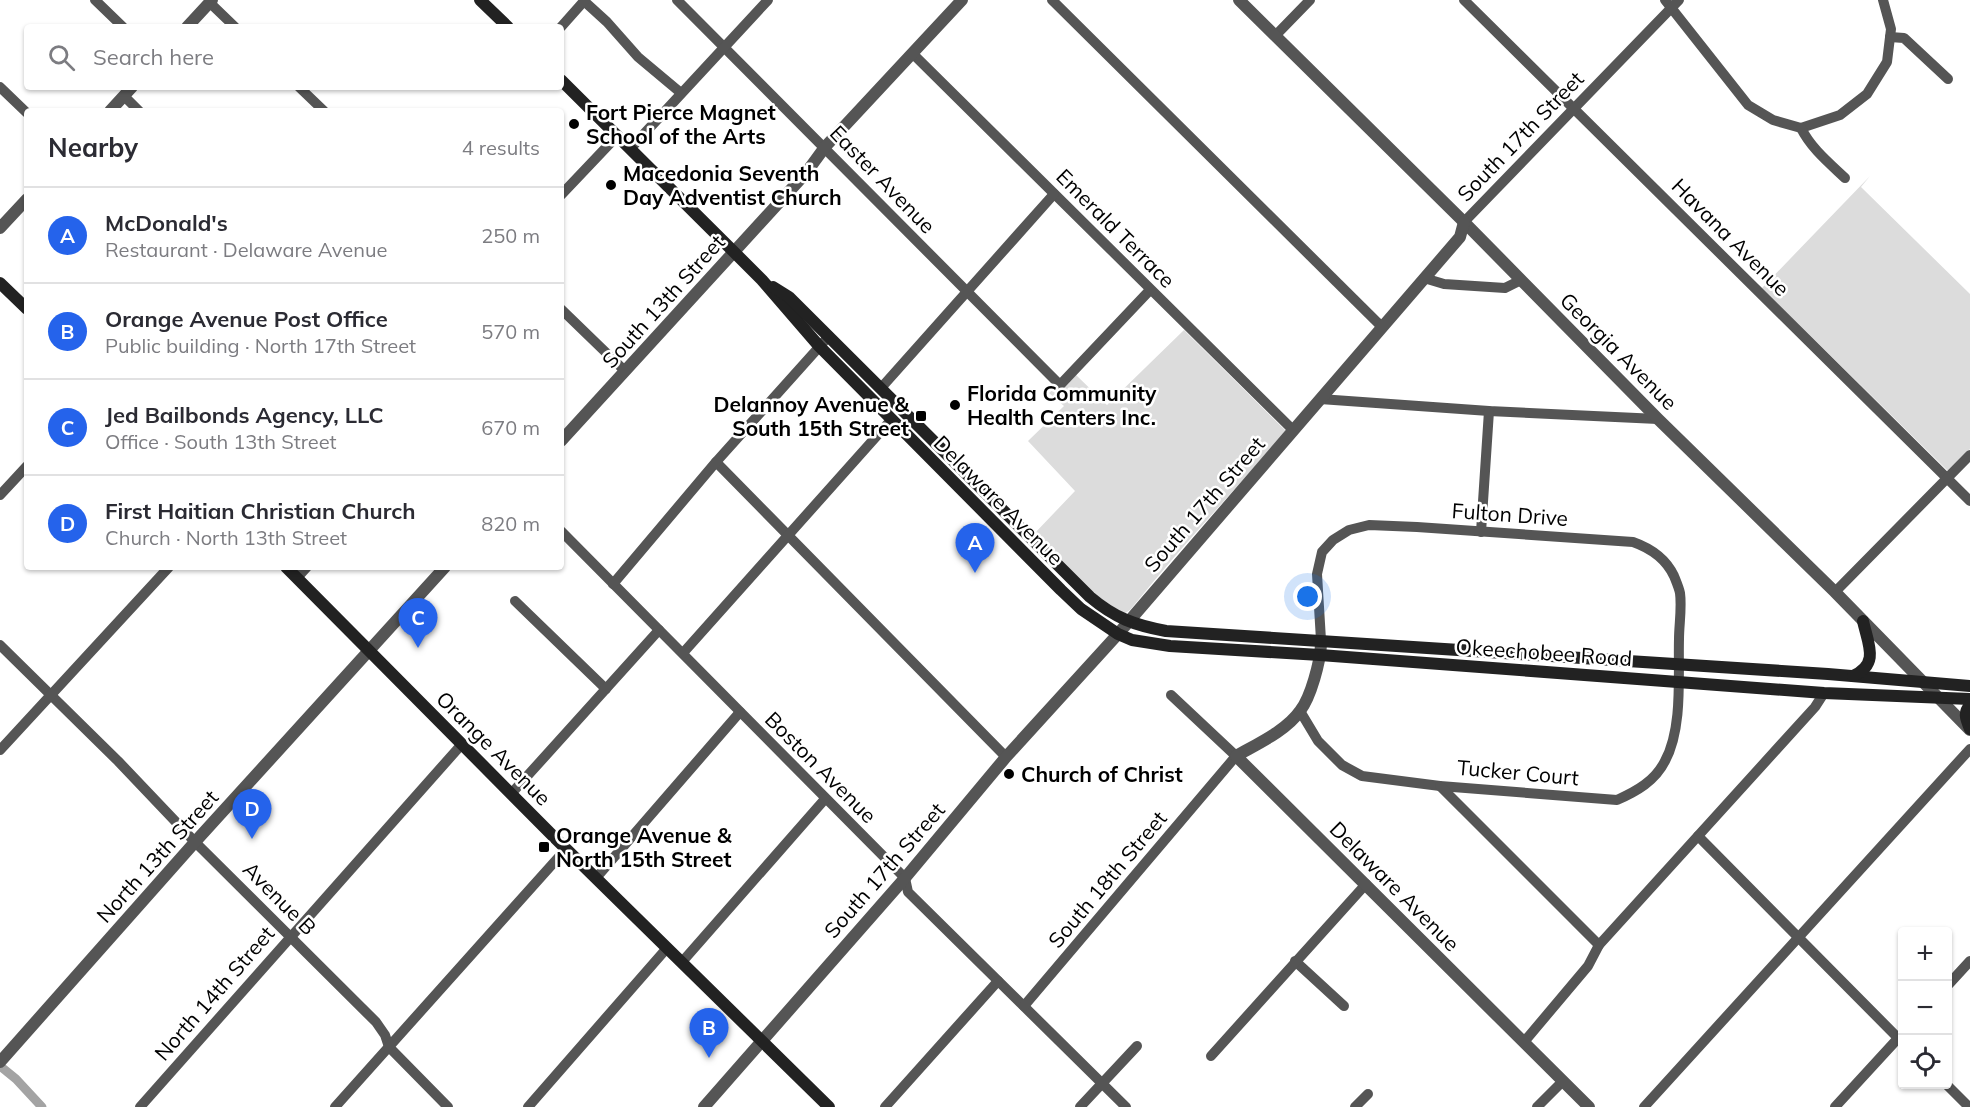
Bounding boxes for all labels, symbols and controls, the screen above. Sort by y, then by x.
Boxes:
search box [24,24,564,90]
icon: search [45,41,78,74]
text: Search here [93,43,214,71]
street label: South 17th Street [1451,66,1589,206]
place label: Fort Pierce Magnet School of the Arts [586,99,776,149]
marker: Fort Pierce Magnet School of the Arts [567,117,581,131]
street label: Easter Avenue [825,120,941,238]
text: Nearby [48,131,138,164]
text: 4 results [462,135,540,160]
place label: Macedonia Seventh Day Adventist Church [623,160,842,210]
street label: Emerald Terrace [1051,163,1181,293]
street label: Havana Avenue [1667,173,1795,301]
marker: Macedonia Seventh Day Adventist Church [604,178,618,192]
text: McDonald's [105,209,228,237]
text: A [60,223,75,248]
text: 250 m [481,223,540,248]
street label: South 13th Street [596,229,730,373]
text: Restaurant · Delaware Avenue [105,237,387,262]
street label: Georgia Avenue [1555,287,1683,415]
text: Orange Avenue Post Office [105,305,388,333]
text: B [61,319,74,344]
text: 570 m [481,319,540,344]
text: Public building · North 17th Street [105,333,416,358]
place label: Florida Community Health Centers Inc. [967,380,1157,430]
place label: Delannoy Avenue & South 15th Street [714,391,910,441]
marker: Florida Community Health Centers Inc. [948,398,962,412]
text: Jed Bailbonds Agency, LLC [105,401,384,429]
marker: Delannoy Avenue & South 15th Street [914,409,928,423]
text: C [61,415,74,440]
text: 670 m [481,415,540,440]
text: Office · South 13th Street [105,429,337,454]
street label: Delaware Avenue [929,430,1069,570]
street label: South 17th Street [1138,431,1270,577]
text: First Haitian Christian Church [105,497,416,525]
street label: Fulton Drive [1451,497,1569,531]
text: D [60,511,75,536]
text: 820 m [481,511,540,536]
pin: A [956,524,994,573]
text: Church · North 13th Street [105,525,347,550]
your location [1293,582,1322,611]
pin: C [398,598,438,648]
street label: Okeechobee Road [1455,633,1633,671]
street label: Orange Avenue [431,685,557,811]
street label: Boston Avenue [760,706,882,828]
street label: Tucker Court [1456,754,1580,790]
place label: Church of Christ [1021,761,1183,787]
marker: Church of Christ [1002,767,1016,781]
street label: North 13th Street [91,784,223,928]
pin: D [232,790,272,839]
street label: South 17th Street [818,797,950,943]
street label: South 18th Street [1042,805,1172,953]
street label: Delaware Avenue [1325,816,1465,956]
place label: Orange Avenue & North 15th Street [556,822,732,872]
marker: Orange Avenue & North 15th Street [537,840,551,854]
street label: Avenue B [238,856,322,940]
street label: North 14th Street [149,921,279,1065]
map controls [1898,927,1952,1089]
button: + [1898,927,1952,981]
button: − [1898,981,1952,1035]
pin: B [690,1008,728,1058]
button: locate [1898,1035,1952,1089]

